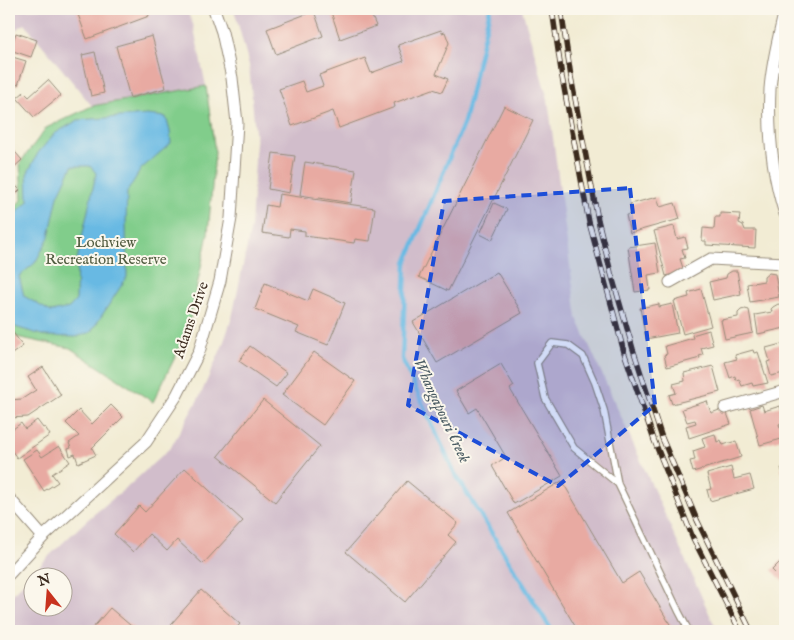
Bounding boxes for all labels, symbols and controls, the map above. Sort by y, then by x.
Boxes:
park label: Lochview Recreation Reserve [45,233,167,269]
street label: Adams Drive [169,279,213,362]
water label: Whangapouri Creek [408,356,474,467]
north arrow [22,568,72,618]
text: N [35,570,53,591]

